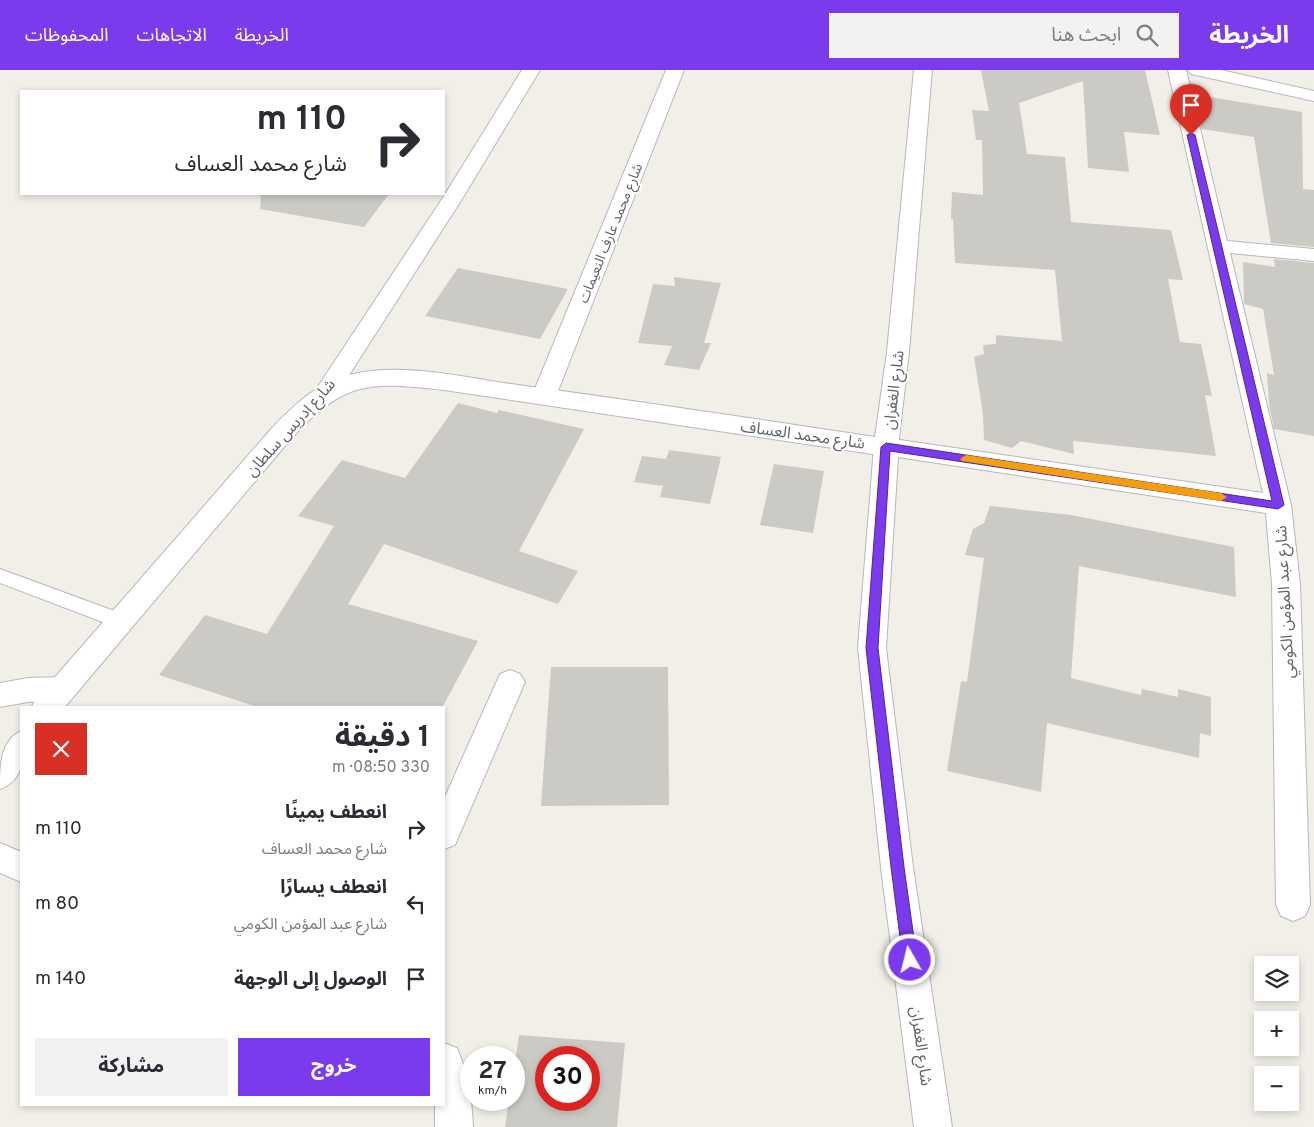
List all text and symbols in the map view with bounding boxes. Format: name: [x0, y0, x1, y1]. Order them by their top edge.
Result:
search box: [829, 13, 1179, 58]
icon: search: [1133, 21, 1161, 49]
text: الخريطة: [1209, 22, 1289, 52]
text: ابحث هنا: [1051, 24, 1121, 48]
text: المحفوظات: [25, 25, 109, 48]
text: الاتجاهات: [137, 25, 207, 48]
text: الخريطة: [235, 25, 289, 48]
pin: [1170, 84, 1212, 135]
icon: arrive: [1177, 91, 1205, 119]
text: 110 m: [257, 98, 347, 142]
icon: right: [365, 110, 430, 175]
text: شارع محمد العساف: [175, 152, 347, 179]
street label: شارع محمد عارف النعيمات: [576, 161, 648, 306]
street label: شارع الغفران: [880, 349, 911, 431]
street label: شارع إدريس سلطان: [242, 375, 341, 482]
street label: شارع محمد العساف: [739, 417, 866, 456]
street label: شارع عبد المؤمن الكومي: [1272, 525, 1301, 679]
text: 1 دقيقة: [335, 720, 430, 757]
button: close: [35, 723, 87, 775]
text: 330 m · 08:50: [332, 758, 430, 778]
text: انعطف يمينًا: [285, 801, 387, 825]
icon: right: [402, 815, 430, 843]
text: 110 m: [35, 817, 82, 841]
text: شارع محمد العساف: [262, 840, 387, 860]
text: انعطف يسارًا: [280, 876, 387, 900]
icon: left: [402, 890, 430, 918]
text: 80 m: [35, 892, 79, 916]
text: شارع عبد المؤمن الكومي: [234, 915, 387, 935]
position arrow: [883, 933, 935, 985]
map controls: [1254, 956, 1299, 1111]
button: layers: [1254, 956, 1299, 1001]
icon: arrive: [402, 965, 430, 993]
text: 140 m: [35, 967, 86, 991]
text: الوصول إلى الوجهة: [234, 968, 387, 992]
street label: شارع الغفران: [904, 1005, 935, 1087]
button: +: [1254, 1011, 1299, 1056]
button: مشاركة: [35, 1038, 228, 1096]
button: خروج: [238, 1038, 430, 1096]
speed limit sign: 30: [535, 1046, 600, 1111]
text: 27: [478, 1056, 507, 1088]
button: −: [1254, 1066, 1299, 1111]
text: km/h: [478, 1083, 507, 1099]

